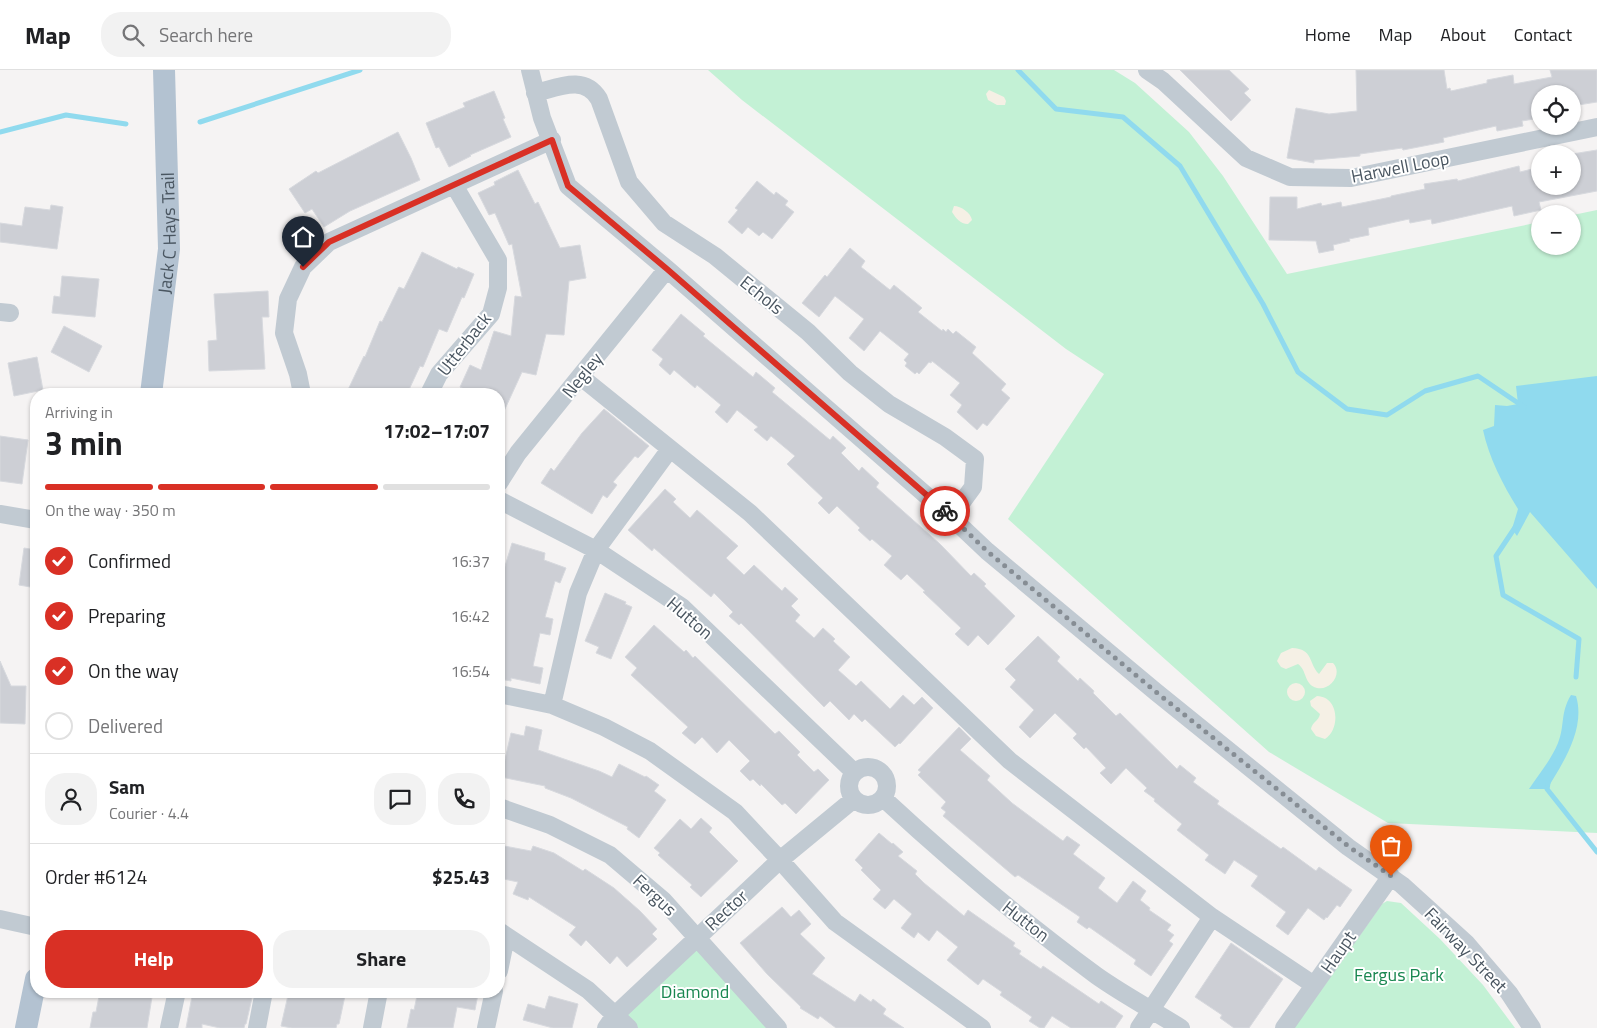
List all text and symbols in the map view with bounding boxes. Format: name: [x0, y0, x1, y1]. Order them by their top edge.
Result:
search box: [101, 12, 451, 57]
text: Map: [25, 17, 71, 53]
text: Search here: [159, 20, 253, 49]
icon: search: [119, 21, 147, 49]
text: Home: [1305, 21, 1351, 48]
text: Map: [1379, 21, 1412, 48]
text: About: [1440, 21, 1486, 48]
text: Contact: [1514, 21, 1572, 48]
map controls: [1531, 85, 1581, 255]
button: locate: [1531, 85, 1581, 135]
street label: Harwell Loop: [1349, 144, 1451, 190]
button: +: [1531, 145, 1581, 195]
street label: Jack C Hays Trail: [150, 172, 183, 295]
button: −: [1531, 205, 1581, 255]
pin: [282, 216, 324, 267]
icon: home: [289, 223, 317, 251]
street label: Echols: [734, 269, 790, 321]
street label: Utterback: [430, 306, 498, 382]
street label: Negley: [555, 346, 609, 404]
text: Arriving in: [45, 400, 113, 424]
text: 17:02–17:07: [383, 416, 490, 445]
text: 3 min: [45, 419, 123, 467]
courier: [920, 486, 970, 536]
icon: bike: [931, 497, 959, 525]
text: On the way · 350 m: [45, 498, 176, 522]
text: Confirmed: [88, 546, 171, 575]
icon: check: [45, 547, 73, 575]
text: 16:37: [451, 549, 490, 573]
street label: Hutton: [661, 590, 719, 646]
text: Preparing: [88, 601, 165, 630]
icon: check: [45, 602, 73, 630]
text: 16:42: [451, 604, 490, 628]
text: On the way: [88, 656, 179, 685]
icon: check: [45, 657, 73, 685]
text: 16:54: [451, 659, 490, 683]
text: Delivered: [88, 711, 163, 740]
text: Sam: [109, 772, 145, 801]
button: person: [45, 773, 97, 825]
button: chat: [374, 773, 426, 825]
button: phone: [438, 773, 490, 825]
text: Courier · 4.4: [109, 801, 189, 825]
pin: [1370, 825, 1412, 876]
icon: bag: [1377, 832, 1405, 860]
text: Order #6124: [45, 862, 147, 891]
text: $25.43: [432, 862, 490, 891]
street label: Fergus: [627, 868, 683, 922]
street label: Rector: [699, 883, 753, 937]
street label: Hutton: [997, 894, 1055, 948]
street label: Fairway Street: [1418, 901, 1514, 999]
street label: Haupt: [1314, 925, 1363, 979]
button: Help: [45, 930, 263, 988]
button: Share: [273, 930, 490, 988]
park label: Fergus Park: [1354, 961, 1444, 988]
park label: Diamond: [661, 978, 729, 1005]

